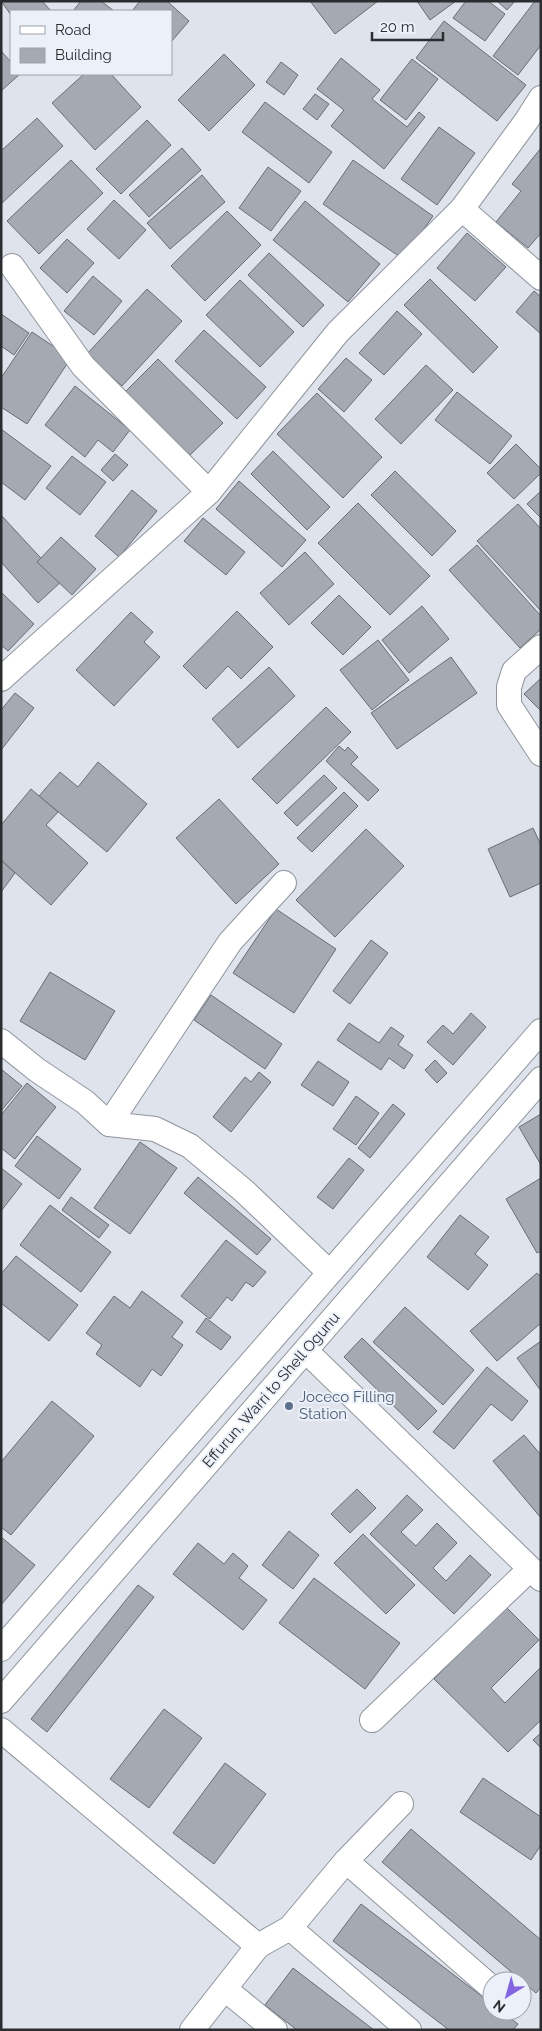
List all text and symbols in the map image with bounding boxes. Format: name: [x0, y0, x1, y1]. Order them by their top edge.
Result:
legend: [10, 10, 172, 75]
scale bar: [372, 10, 443, 42]
text: 20 m: [380, 18, 415, 36]
text: Road: [55, 21, 91, 39]
text: Building: [55, 46, 112, 64]
street label: Effurun, Warri to Shell Ogunu: [199, 1309, 343, 1471]
place label: Joceco Filling Station: [299, 1388, 394, 1423]
marker: Joceco Filling Station: [283, 1400, 295, 1412]
north arrow: [482, 1971, 532, 2021]
text: N: [490, 1997, 508, 2016]

